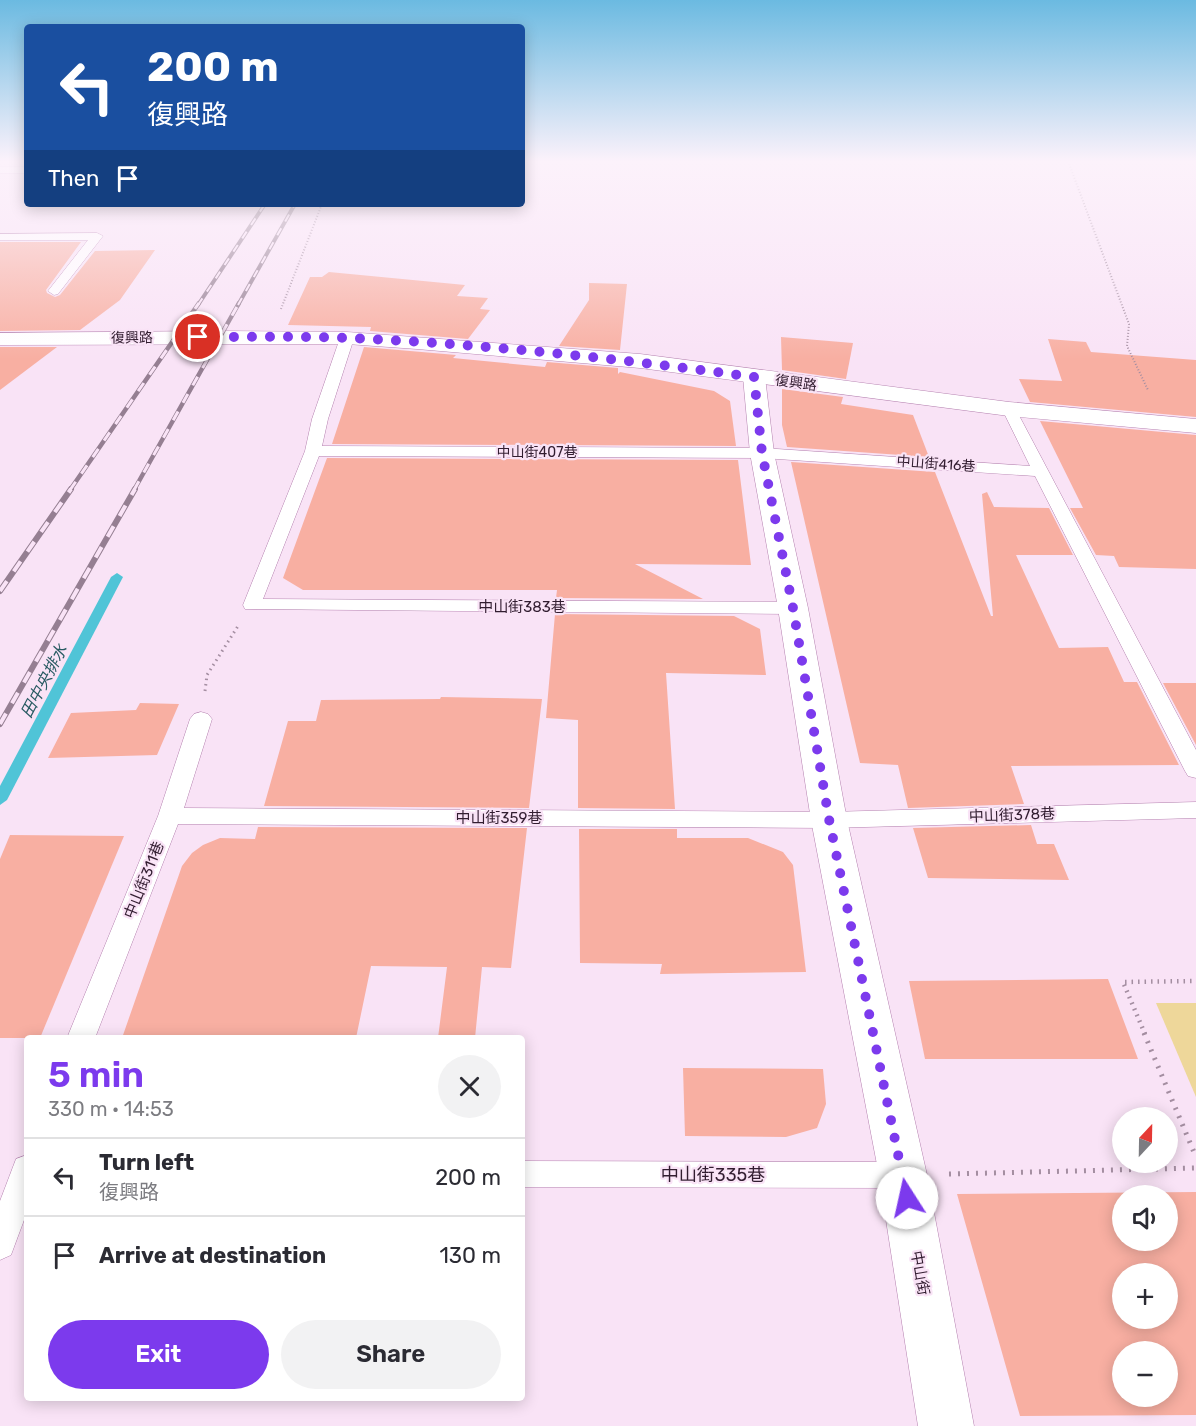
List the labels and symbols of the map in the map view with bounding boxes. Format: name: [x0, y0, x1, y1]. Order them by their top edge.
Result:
pin: [172, 311, 223, 362]
street label: 復興路: [111, 329, 153, 347]
street label: 復興路: [774, 372, 818, 394]
street label: 中山街407巷: [497, 444, 577, 461]
street label: 中山街416巷: [896, 453, 976, 475]
street label: 中山街383巷: [478, 598, 566, 616]
water label: 田中央排水: [17, 640, 72, 721]
street label: 中山街378巷: [969, 805, 1055, 825]
street label: 中山街359巷: [456, 809, 542, 827]
street label: 中山街311巷: [120, 839, 168, 921]
north arrow: [1112, 1107, 1178, 1173]
street label: 中山街335巷: [661, 1164, 765, 1186]
position arrow: [875, 1166, 939, 1230]
street label: 中山街: [907, 1249, 933, 1297]

